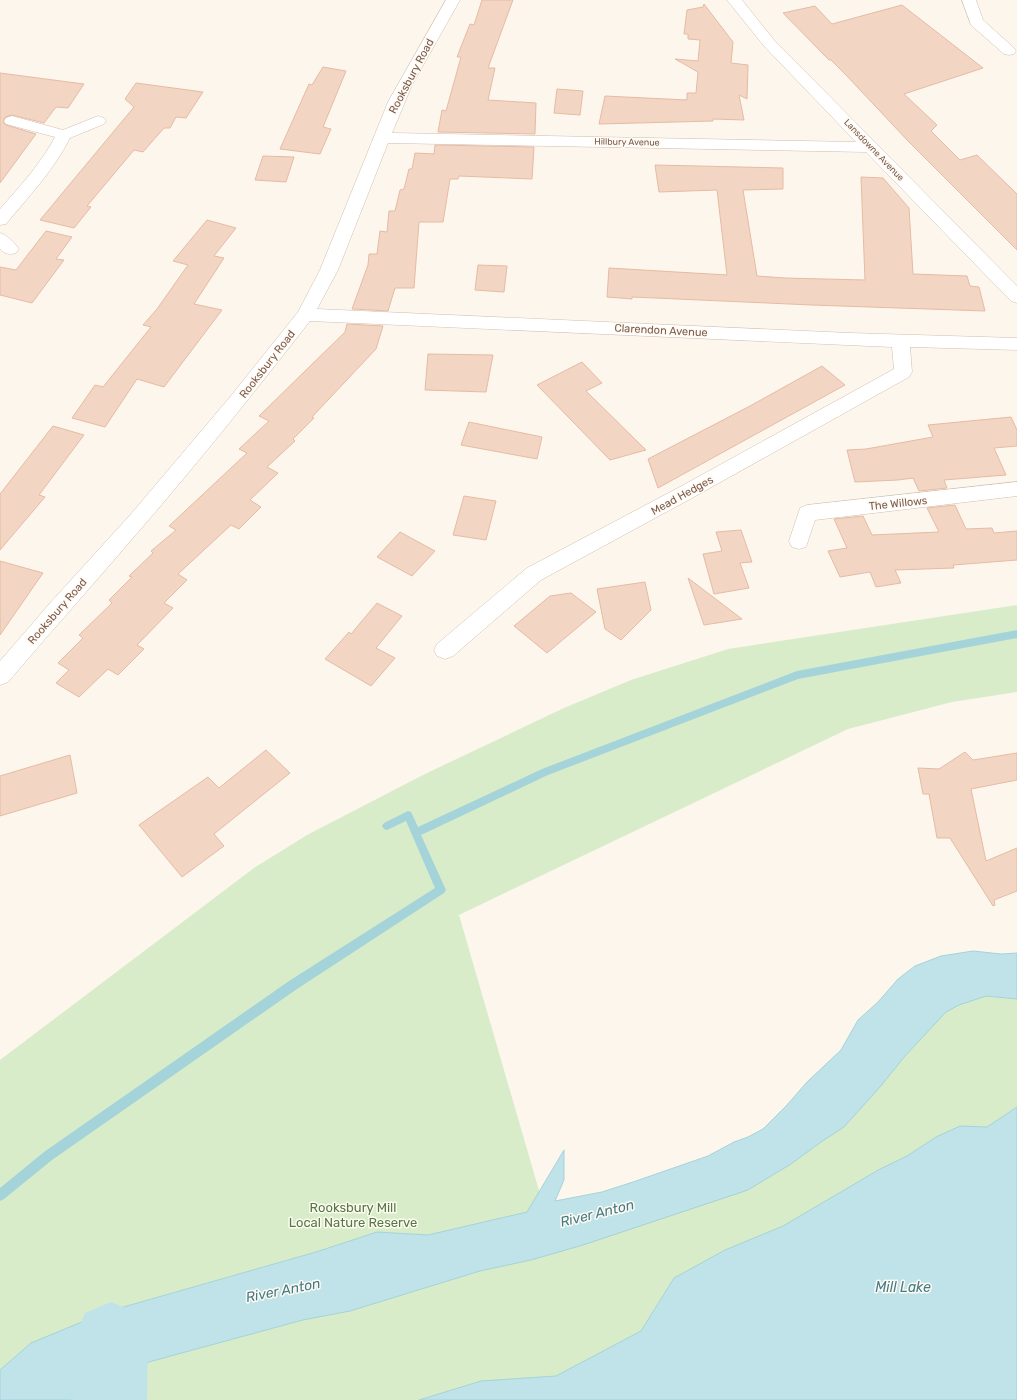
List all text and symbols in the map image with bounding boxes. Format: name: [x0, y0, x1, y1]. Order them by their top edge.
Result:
street label: Rooksbury Road: [386, 37, 437, 116]
street label: Lansdowne Avenue: [842, 117, 906, 183]
street label: Hillbury Avenue: [594, 136, 660, 148]
street label: Clarendon Avenue: [614, 322, 708, 339]
street label: Rooksbury Road: [237, 328, 298, 401]
street label: Mead Hedges: [649, 473, 716, 518]
street label: The Willows: [868, 494, 928, 513]
street label: Rooksbury Road: [25, 576, 89, 647]
water label: River Anton: [558, 1196, 636, 1231]
park label: Rooksbury Mill Local Nature Reserve: [289, 1200, 417, 1230]
water label: River Anton: [244, 1275, 322, 1306]
water label: Mill Lake: [875, 1279, 931, 1296]

